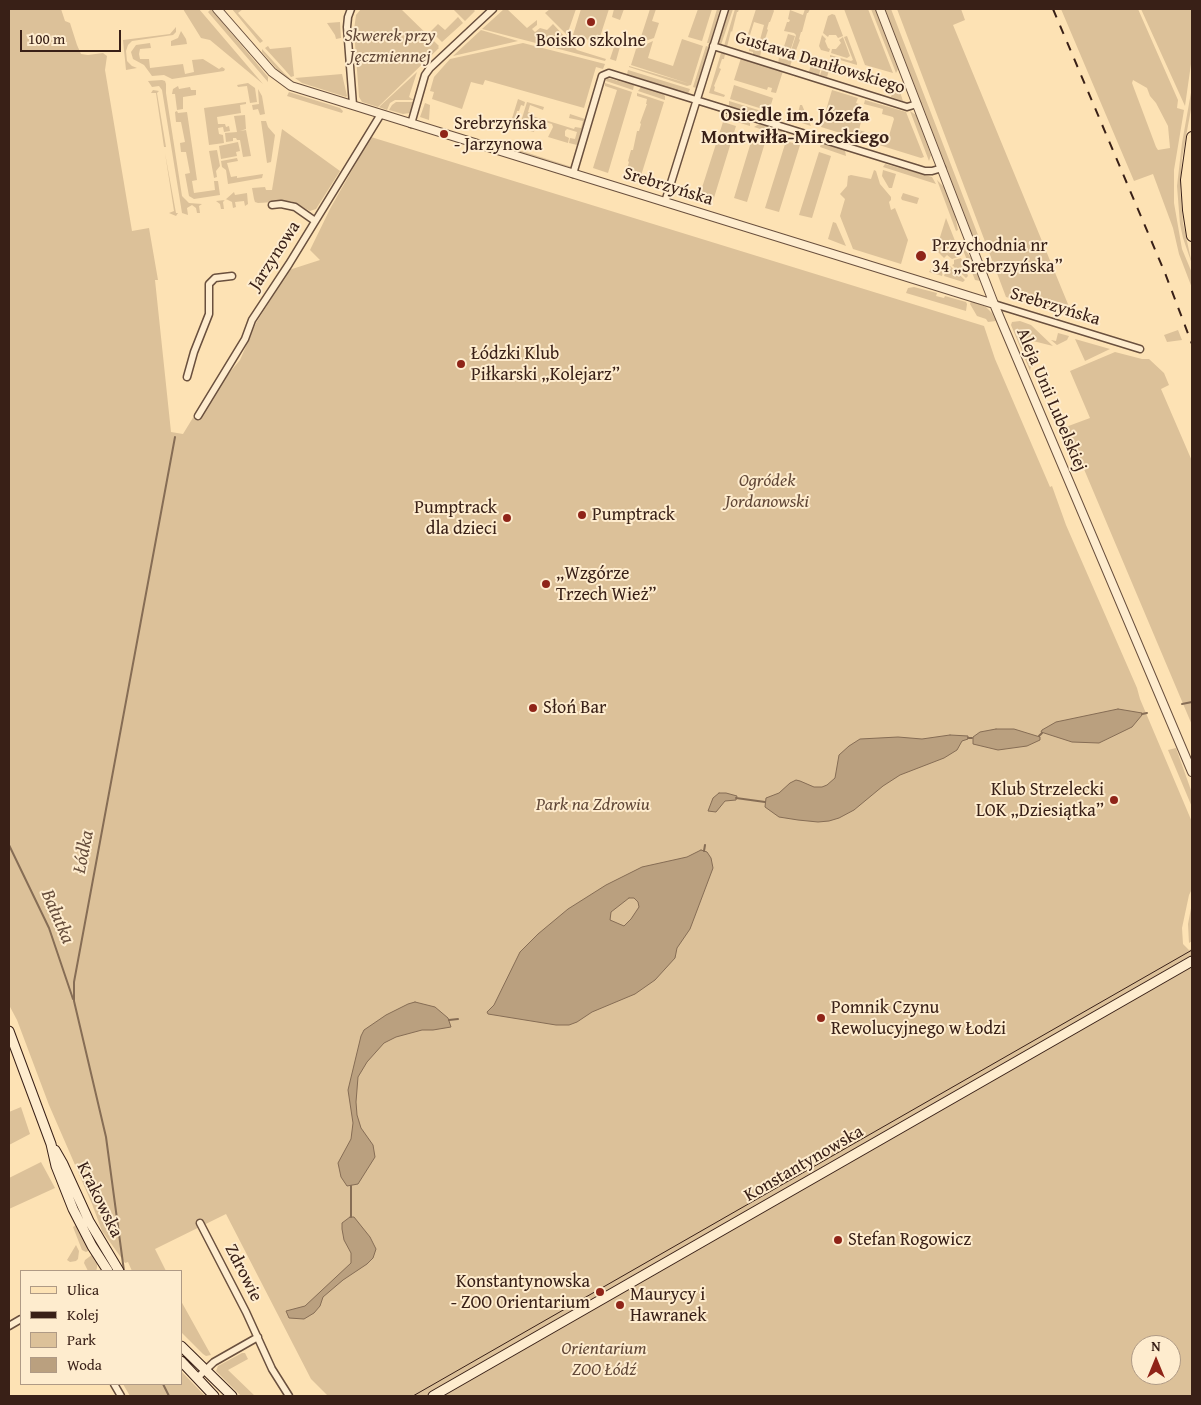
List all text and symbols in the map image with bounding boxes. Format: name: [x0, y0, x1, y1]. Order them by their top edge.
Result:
marker: Boisko szkolne: [585, 16, 597, 28]
scale bar: [22, 20, 124, 52]
park label: Skwerek przy Jęczmiennej: [344, 25, 436, 68]
street label: Gustawa Daniłowskiego: [732, 27, 908, 99]
text: 100 m: [28, 28, 65, 49]
place label: Boisko szkolne: [536, 30, 646, 52]
district label: Osiedle im. Józefa Montwiłła-Mireckiego: [701, 105, 889, 149]
place label: Srebrzyńska - Jarzynowa: [454, 113, 547, 156]
marker: Srebrzyńska - Jarzynowa: [438, 128, 450, 140]
street label: Srebrzyńska: [620, 163, 716, 211]
street label: Jarzynowa: [245, 217, 305, 295]
place label: Przychodnia nr 34 „Srebrzyńska”: [932, 235, 1063, 278]
marker: Przychodnia nr 34 „Srebrzyńska”: [914, 249, 928, 263]
street label: Srebrzyńska: [1007, 283, 1103, 331]
street label: Aleja Unii Lubelskiej: [1011, 325, 1091, 475]
place label: Łódzki Klub Piłkarski „Kolejarz”: [471, 343, 620, 386]
marker: Łódzki Klub Piłkarski „Kolejarz”: [455, 358, 467, 370]
park label: Ogródek Jordanowski: [725, 470, 809, 512]
place label: Pumptrack dla dzieci: [414, 497, 497, 540]
place label: Pumptrack: [592, 504, 675, 526]
marker: Pumptrack: [576, 509, 588, 521]
marker: Pumptrack dla dzieci: [501, 512, 513, 524]
place label: „Wzgórze Trzech Wież”: [556, 563, 656, 606]
marker: „Wzgórze Trzech Wież”: [540, 578, 552, 590]
place label: Słoń Bar: [543, 697, 606, 719]
marker: Słoń Bar: [527, 702, 539, 714]
place label: Klub Strzelecki LOK „Dziesiątka”: [976, 779, 1104, 822]
park label: Park na Zdrowiu: [536, 794, 650, 816]
marker: Klub Strzelecki LOK „Dziesiątka”: [1108, 794, 1120, 806]
water label: Łódka: [69, 828, 99, 876]
water label: Bałutka: [35, 886, 79, 948]
place label: Pomnik Czynu Rewolucyjnego w Łodzi: [831, 997, 1006, 1040]
marker: Pomnik Czynu Rewolucyjnego w Łodzi: [815, 1012, 827, 1024]
street label: Konstantynowska: [741, 1121, 867, 1207]
street label: Krakowska: [71, 1159, 127, 1241]
place label: Stefan Rogowicz: [848, 1229, 971, 1251]
marker: Stefan Rogowicz: [832, 1234, 844, 1246]
street label: Zdrowie: [219, 1241, 267, 1305]
legend: [20, 1270, 182, 1385]
place label: Konstantynowska - ZOO Orientarium: [451, 1271, 590, 1314]
text: Ulica: [67, 1279, 99, 1300]
place label: Maurycy i Hawranek: [630, 1284, 706, 1326]
marker: Konstantynowska - ZOO Orientarium: [594, 1286, 606, 1298]
marker: Maurycy i Hawranek: [614, 1299, 626, 1311]
text: Kolej: [67, 1304, 99, 1325]
text: Park: [67, 1329, 96, 1350]
north arrow: [1131, 1335, 1181, 1385]
text: N: [1151, 1336, 1161, 1356]
park label: Orientarium ZOO Łódź: [561, 1338, 647, 1380]
text: Woda: [67, 1354, 102, 1375]

